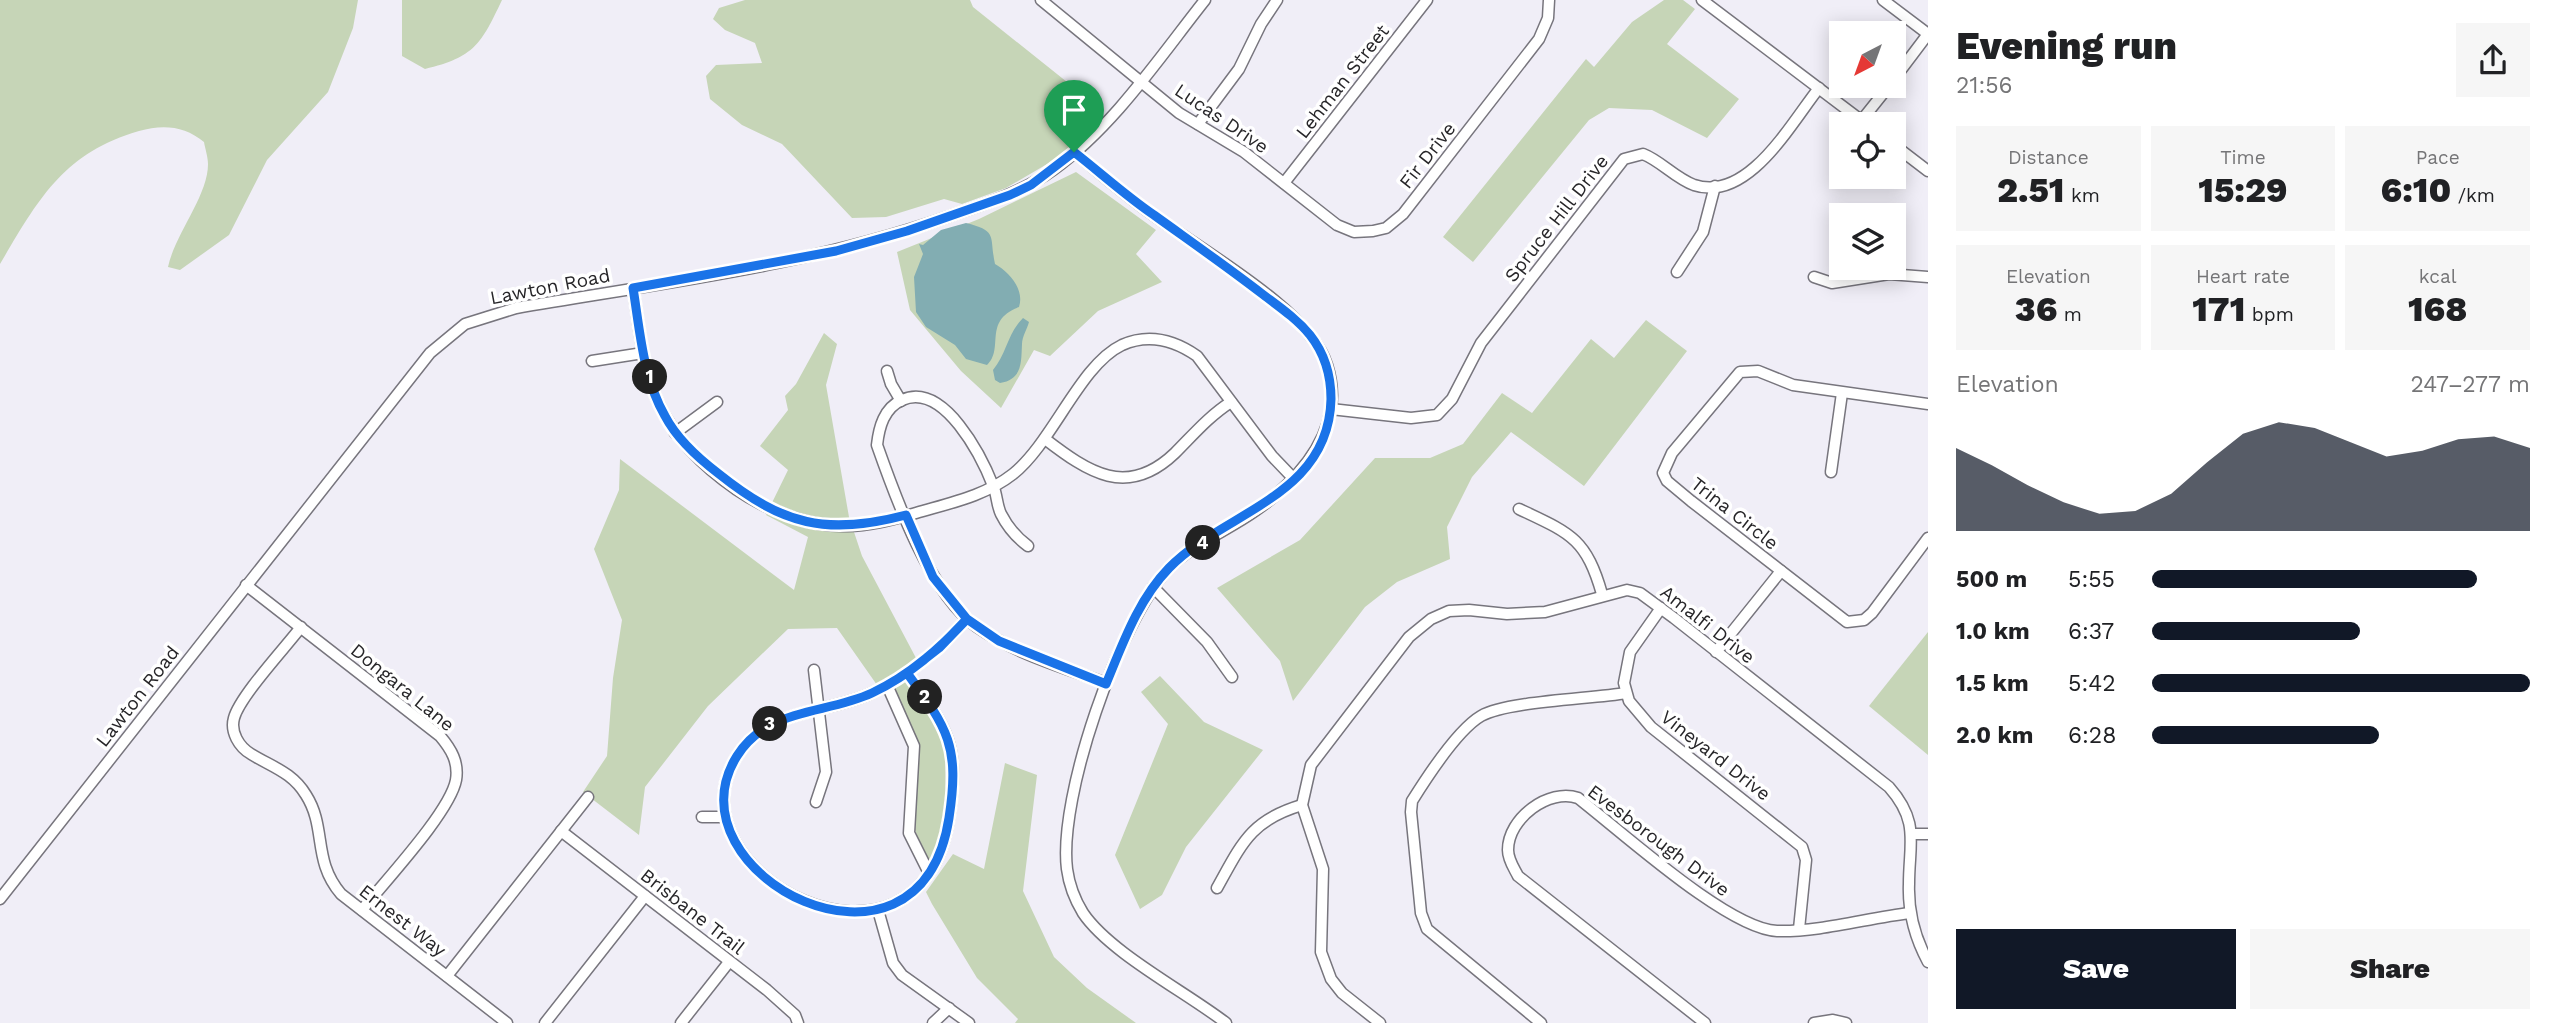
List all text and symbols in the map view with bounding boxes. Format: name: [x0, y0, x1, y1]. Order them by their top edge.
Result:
street label: Lehman Street: [1291, 20, 1394, 143]
north arrow: [1829, 21, 1906, 98]
map controls: [1829, 21, 1906, 280]
button: share: [2456, 23, 2530, 97]
text: Evening run: [1956, 24, 2177, 68]
text: 21:56: [1956, 72, 2013, 99]
street label: Lucas Drive: [1171, 79, 1273, 158]
pin: [1044, 80, 1104, 152]
icon: arrive: [1055, 91, 1093, 129]
button: locate: [1829, 112, 1906, 189]
street label: Fir Drive: [1394, 118, 1460, 193]
text: Distance: [2008, 146, 2089, 169]
text: Time: [2220, 146, 2266, 169]
text: Pace: [2416, 146, 2460, 169]
street label: Spruce Hill Drive: [1500, 150, 1613, 287]
text: 2.51: [1997, 169, 2064, 211]
text: 15:29: [2198, 169, 2288, 211]
text: 6:10: [2380, 169, 2451, 211]
text: km: [2064, 184, 2100, 207]
text: /km: [2451, 184, 2495, 207]
button: layers: [1829, 203, 1906, 280]
street label: Lawton Road: [488, 264, 612, 309]
text: Elevation: [2006, 265, 2091, 288]
text: Heart rate: [2196, 265, 2290, 288]
text: kcal: [2419, 265, 2456, 288]
text: 36: [2015, 288, 2057, 330]
text: 171: [2192, 288, 2245, 330]
text: 168: [2408, 288, 2467, 330]
text: m: [2057, 303, 2082, 326]
text: bpm: [2245, 303, 2294, 326]
pin: 1: [632, 360, 668, 394]
text: 1: [645, 365, 654, 388]
text: Elevation: [1956, 371, 2059, 398]
text: 247–277 m: [2410, 371, 2530, 398]
street label: Trina Circle: [1686, 472, 1783, 555]
pin: 4: [1186, 526, 1220, 560]
text: 4: [1196, 531, 1209, 554]
text: 500 m: [1956, 566, 2027, 593]
text: 5:55: [2068, 566, 2115, 593]
street label: Amalfi Drive: [1656, 580, 1759, 668]
text: 1.0 km: [1956, 618, 2030, 645]
text: 6:37: [2068, 618, 2114, 645]
street label: Dongara Lane: [346, 639, 459, 736]
street label: Lawton Road: [91, 641, 184, 751]
text: 1.5 km: [1956, 670, 2029, 697]
text: 5:42: [2068, 670, 2116, 697]
pin: 2: [908, 680, 942, 714]
text: 2: [919, 685, 930, 708]
street label: Vineyard Drive: [1656, 705, 1775, 805]
pin: 3: [752, 706, 788, 742]
text: 3: [764, 712, 775, 735]
text: 2.0 km: [1956, 722, 2034, 749]
text: 6:28: [2068, 722, 2116, 749]
street label: Evesborough Drive: [1583, 780, 1734, 901]
street label: Brisbane Trail: [636, 864, 750, 959]
street label: Ernest Way: [355, 879, 451, 962]
button: Save: [1956, 929, 2236, 1009]
button: Share: [2250, 929, 2530, 1009]

